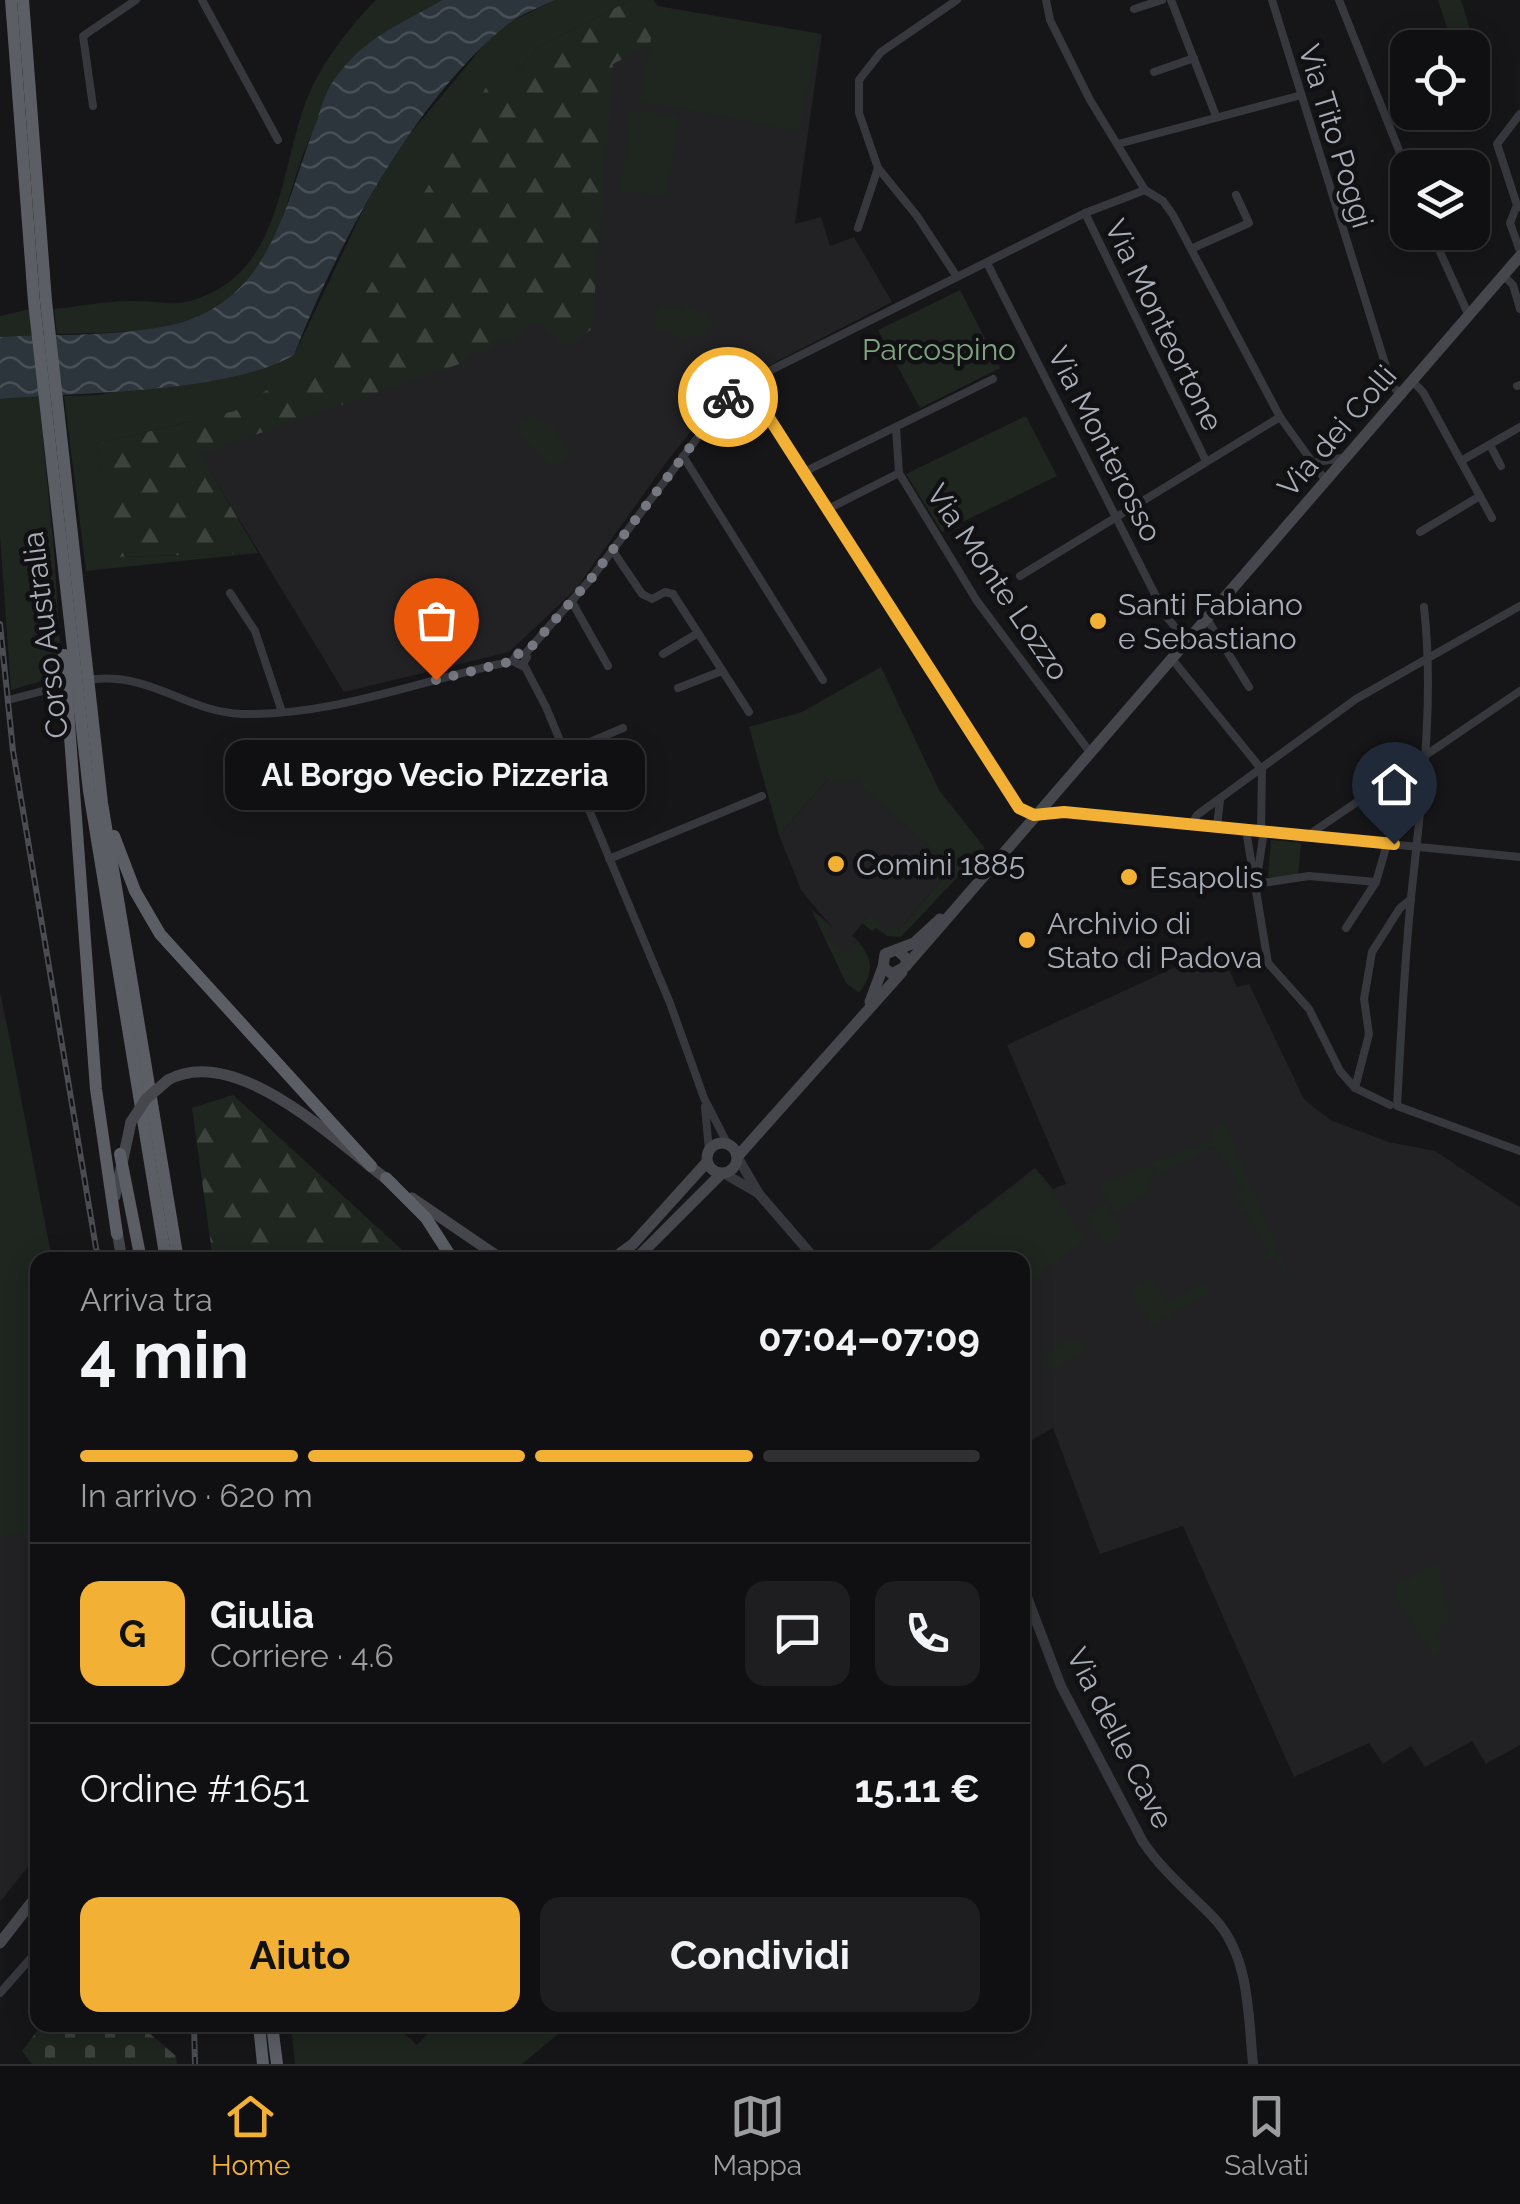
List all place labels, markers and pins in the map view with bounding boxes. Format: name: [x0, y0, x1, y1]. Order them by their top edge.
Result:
pin: [394, 578, 479, 681]
place label: Santi Fabiano e Sebastiano: [1118, 587, 1303, 656]
marker: Santi Fabiano e Sebastiano: [1087, 610, 1109, 632]
callout: Al Borgo Vecio Pizzeria: [226, 740, 646, 810]
pin: [1352, 742, 1437, 845]
place label: Comini 1885: [856, 847, 1025, 882]
marker: Comini 1885: [825, 853, 847, 875]
place label: Esapolis: [1149, 860, 1264, 895]
marker: Esapolis: [1118, 866, 1140, 888]
place label: Archivio di Stato di Padova: [1047, 906, 1262, 975]
marker: Archivio di Stato di Padova: [1016, 929, 1038, 951]

